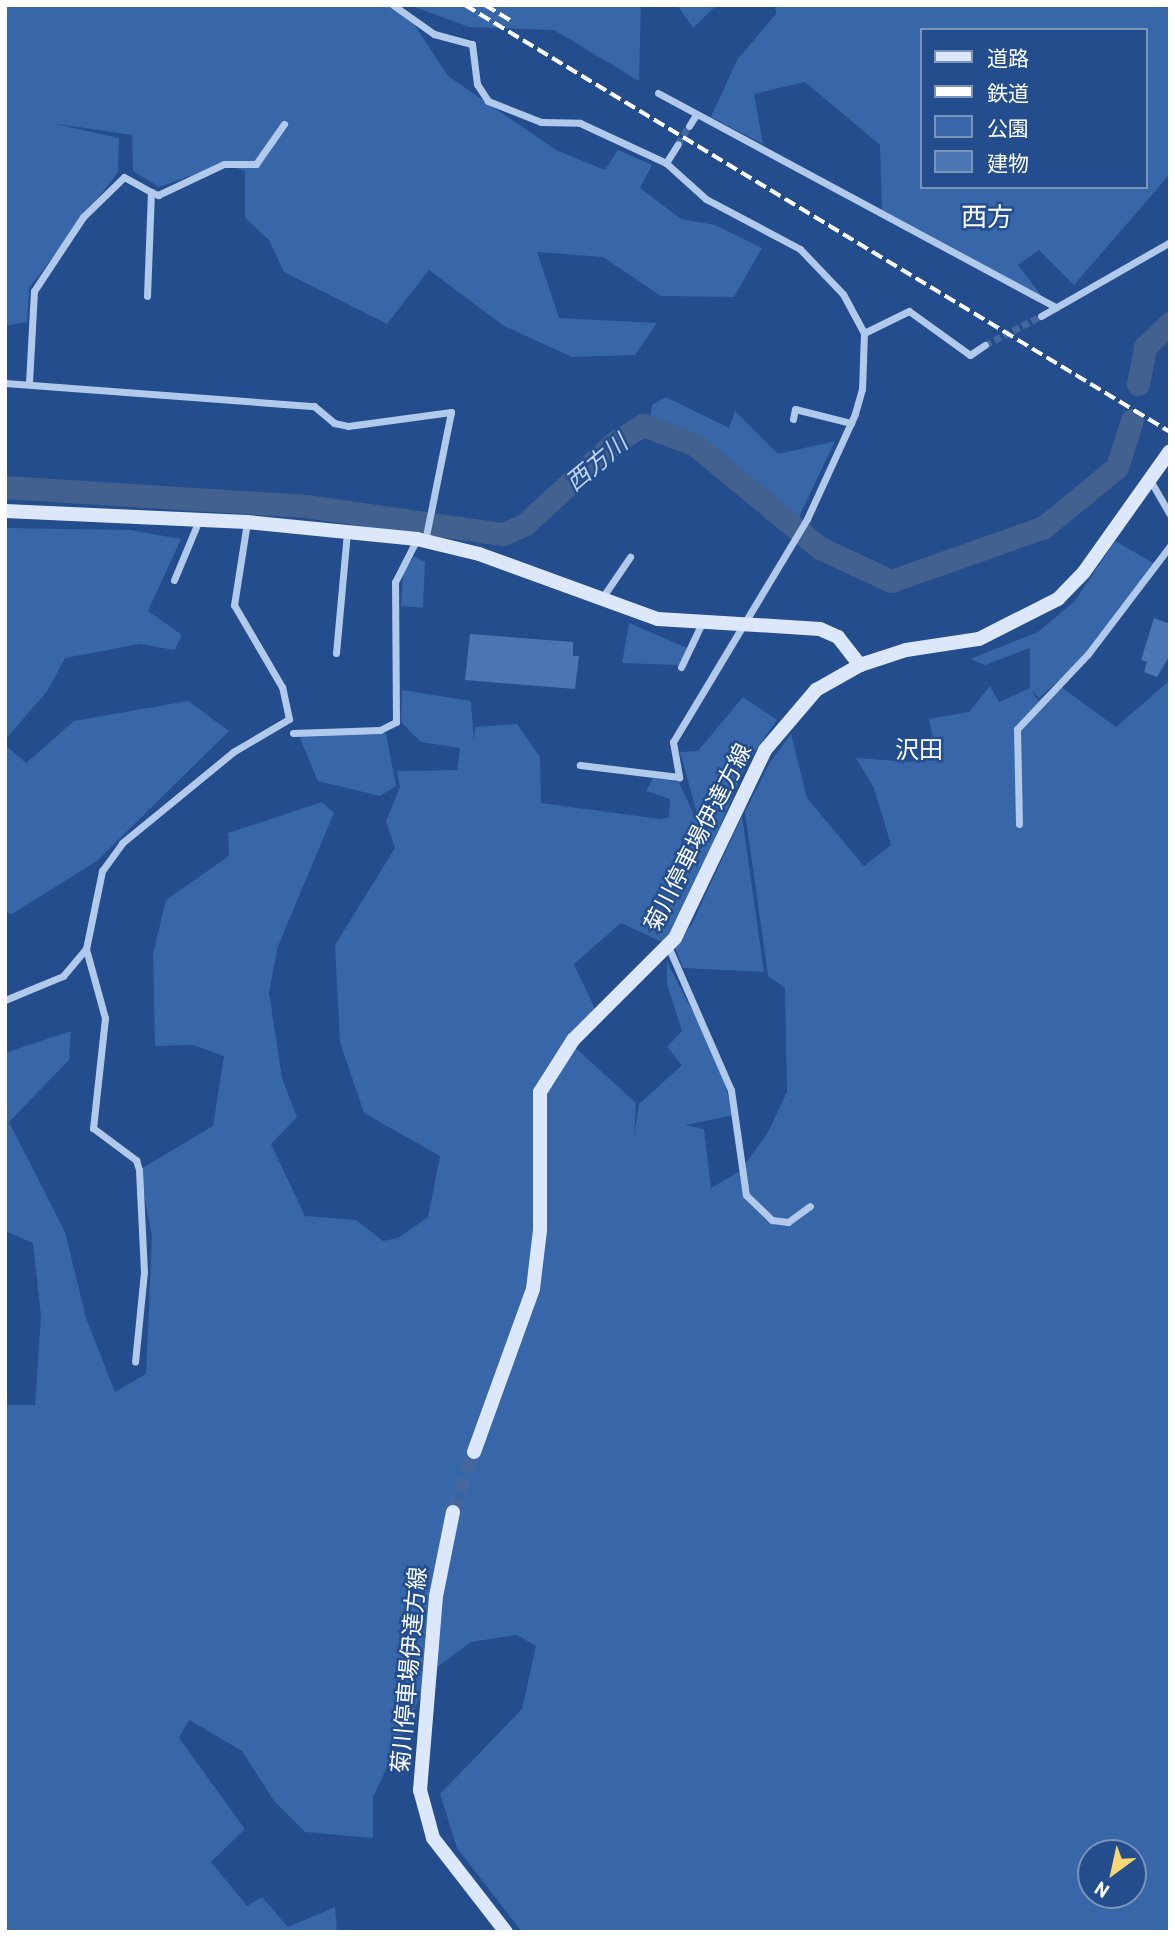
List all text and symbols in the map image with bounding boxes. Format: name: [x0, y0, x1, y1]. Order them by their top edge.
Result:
legend: [920, 28, 1147, 189]
text: 道路: [987, 45, 1029, 70]
text: 鉄道: [987, 80, 1029, 105]
text: 公園: [987, 115, 1029, 140]
text: 建物: [987, 150, 1029, 175]
district label: 西方: [961, 200, 1013, 232]
water label: 西方川: [559, 428, 633, 496]
district label: 沢田: [895, 735, 943, 763]
street label: 菊川停車場伊達方線: [638, 739, 756, 935]
street label: 菊川停車場伊達方線: [385, 1566, 431, 1774]
north arrow: [1077, 1839, 1147, 1909]
text: N: [1090, 1877, 1113, 1903]

